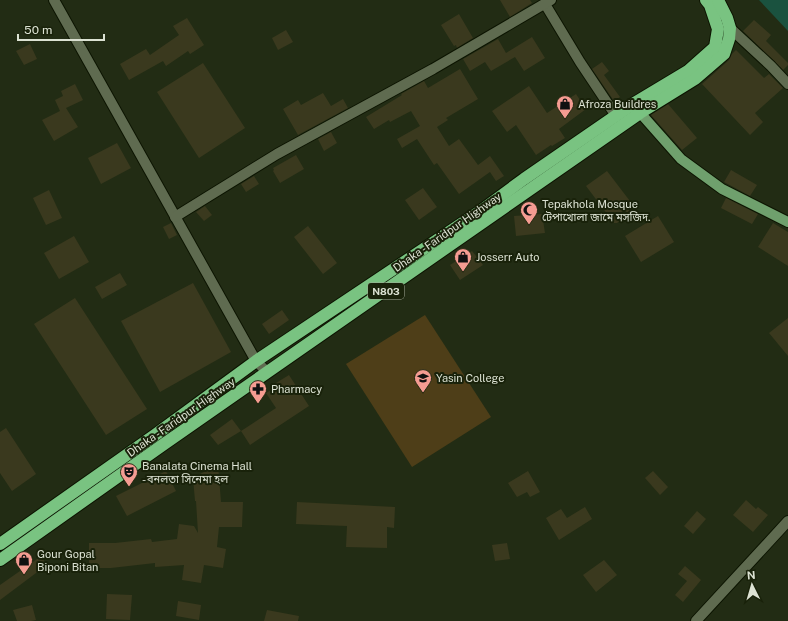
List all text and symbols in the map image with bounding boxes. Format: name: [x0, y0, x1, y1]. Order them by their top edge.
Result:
scale bar: [18, 16, 104, 42]
text: 50 m: [24, 23, 52, 37]
shop icon: Afroza Buildres: [555, 94, 575, 119]
place label: Afroza Buildres: [578, 98, 657, 110]
street label: Dhaka - Faridpur Highway: [391, 190, 503, 274]
place label: Tepakhola Mosque টেপাখোলা জামে মসজিদ.: [542, 198, 651, 223]
mosque icon: Tepakhola Mosque টেপাখোলা জামে মসজিদ.: [519, 200, 539, 225]
shop icon: Josserr Auto: [453, 247, 473, 272]
place label: Josserr Auto: [476, 251, 540, 263]
road number: N803: [368, 283, 404, 299]
school or university icon: Yasin College: [413, 368, 433, 393]
place label: Yasin College: [436, 372, 504, 384]
street label: Dhaka - Faridpur Highway: [125, 375, 237, 459]
pharmacy icon: Pharmacy: [248, 379, 268, 404]
place label: Pharmacy: [271, 383, 322, 395]
place label: Banalata Cinema Hall - বনলতা সিনেমা হল: [142, 460, 252, 485]
theatre icon: Banalata Cinema Hall - বনলতা সিনেমা হল: [119, 462, 139, 487]
place label: Gour Gopal Biponi Bitan: [37, 548, 98, 573]
shop icon: Gour Gopal Biponi Bitan: [14, 550, 34, 575]
north arrow: [732, 565, 772, 605]
text: N: [746, 569, 756, 581]

